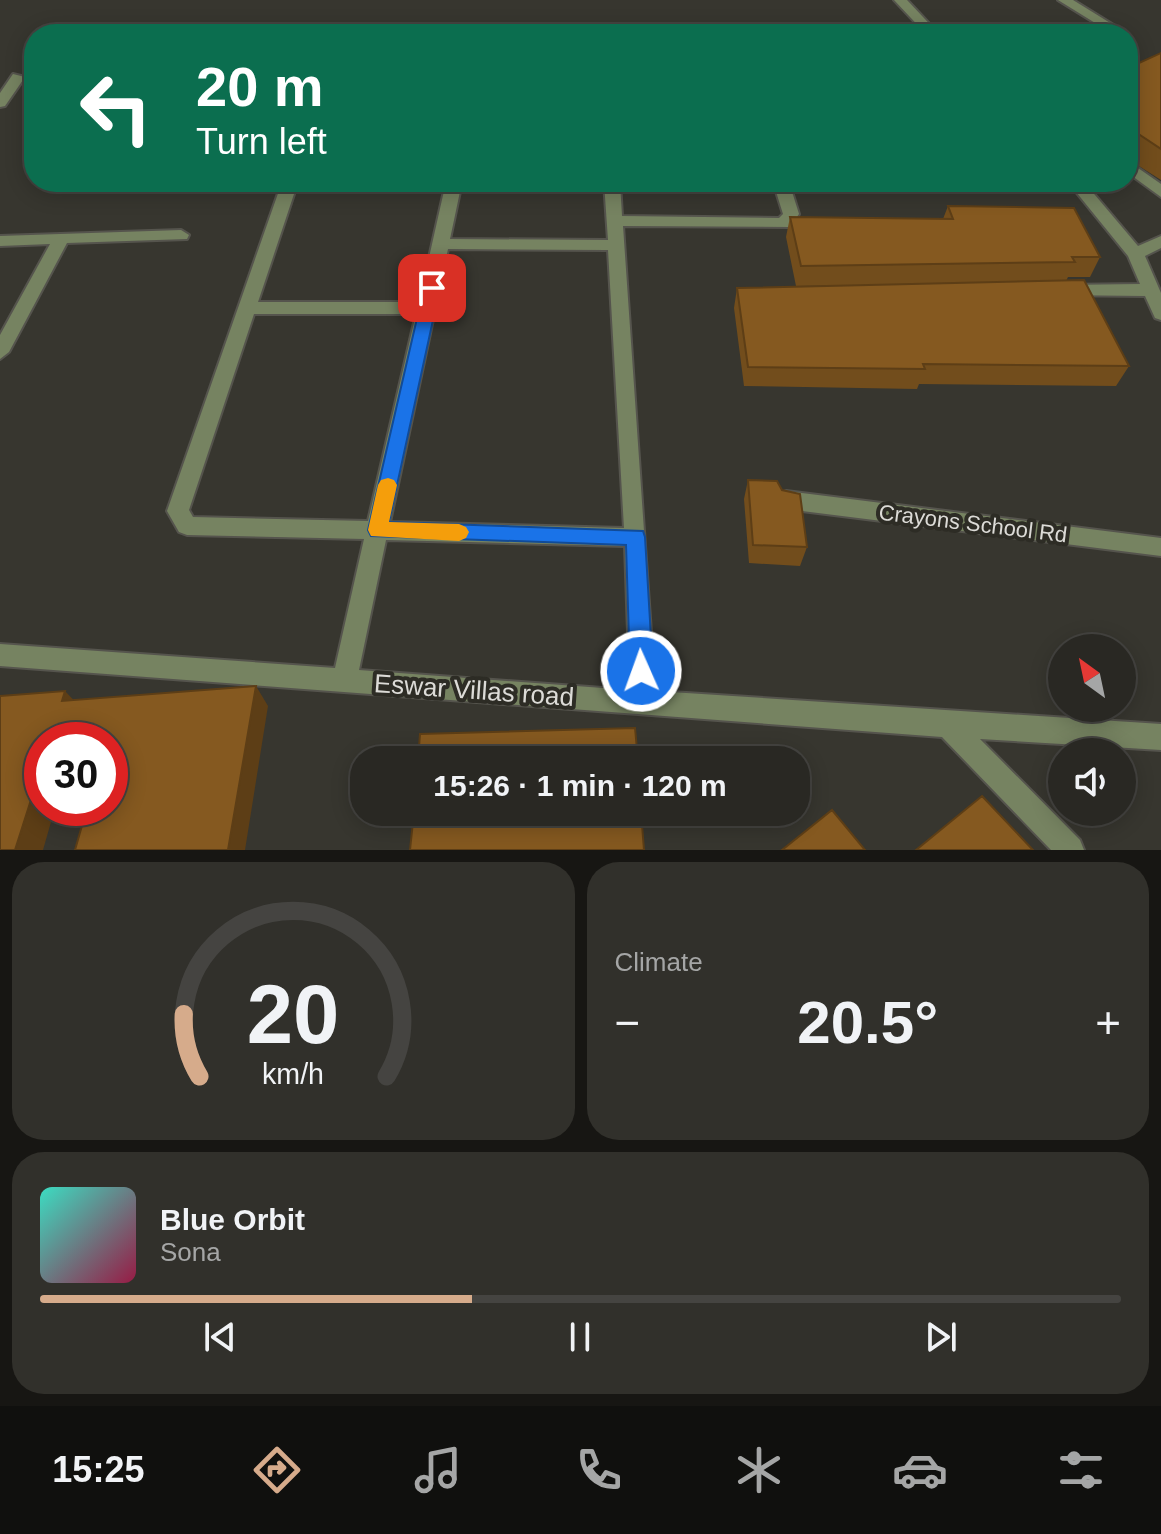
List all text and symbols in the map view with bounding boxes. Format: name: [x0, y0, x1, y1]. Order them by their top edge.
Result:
text: 20 m: [196, 55, 324, 118]
icon: left: [64, 56, 168, 160]
text: Turn left: [196, 121, 327, 162]
pin: [398, 254, 466, 322]
icon: arrive: [410, 266, 454, 310]
street label: Crayons School Rd: [877, 500, 1069, 547]
position arrow: [599, 629, 683, 713]
north arrow: [1048, 634, 1136, 722]
map controls: [1048, 634, 1136, 826]
street label: Eswar Villas road: [373, 668, 575, 712]
speed limit sign: 30: [24, 722, 128, 826]
button: sound: [1048, 738, 1136, 826]
text: 15:26 · 1 min · 120 m: [433, 769, 727, 802]
text: Climate: [615, 947, 703, 977]
text: 20: [247, 968, 340, 1061]
text: 20.5°: [797, 989, 938, 1056]
text: −: [615, 998, 640, 1047]
text: +: [1095, 998, 1121, 1047]
text: km/h: [262, 1058, 324, 1090]
text: Blue Orbit: [160, 1203, 305, 1236]
text: Sona: [160, 1237, 221, 1267]
icon: previous: [198, 1315, 242, 1359]
icon: pause: [558, 1315, 602, 1359]
icon: next: [919, 1315, 963, 1359]
icon: directions: [249, 1442, 305, 1498]
icon: music: [410, 1442, 466, 1498]
icon: phone: [571, 1442, 627, 1498]
icon: climate: [731, 1442, 787, 1498]
icon: car: [892, 1442, 948, 1498]
icon: filters: [1053, 1442, 1109, 1498]
text: 15:25: [52, 1449, 144, 1490]

